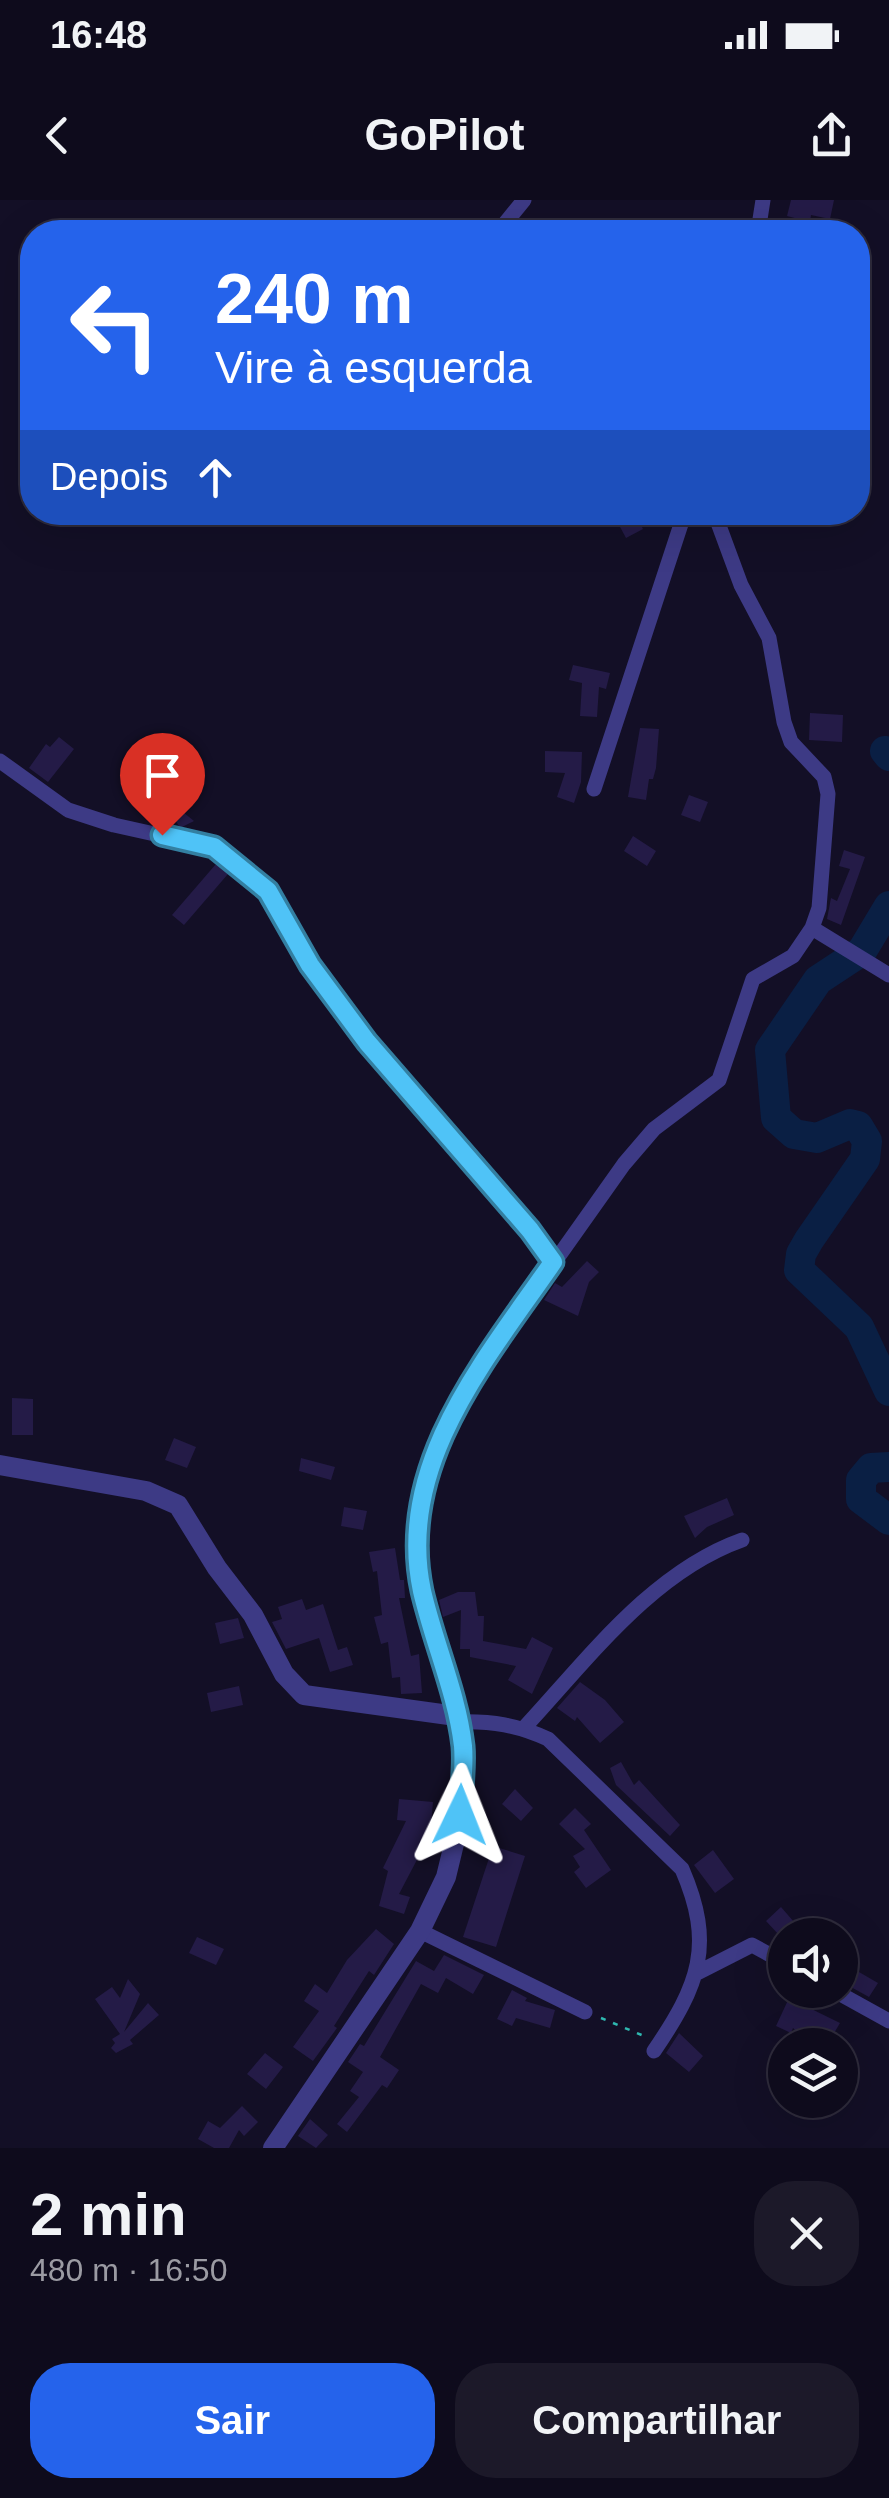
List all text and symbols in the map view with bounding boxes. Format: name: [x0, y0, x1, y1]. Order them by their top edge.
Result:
text: 16:48: [50, 14, 147, 56]
icon: back: [30, 108, 85, 163]
icon: share: [804, 108, 859, 163]
text: GoPilot: [365, 109, 524, 160]
icon: left: [50, 260, 180, 390]
text: 240 m: [215, 260, 413, 338]
text: Vire à esquerda: [215, 342, 532, 393]
icon: ahead: [188, 450, 243, 505]
text: Depois: [50, 456, 168, 498]
pin: [120, 733, 205, 836]
icon: arrive: [135, 748, 190, 803]
position arrow: [408, 1763, 512, 1867]
map controls: [768, 1918, 858, 2118]
button: sound: [768, 1918, 858, 2008]
button: layers: [768, 2028, 858, 2118]
text: 2 min: [30, 2181, 187, 2248]
button: close: [754, 2181, 859, 2286]
text: 480 m · 16:50: [30, 2252, 227, 2288]
button: Sair: [30, 2363, 435, 2478]
button: Compartilhar: [455, 2363, 859, 2478]

